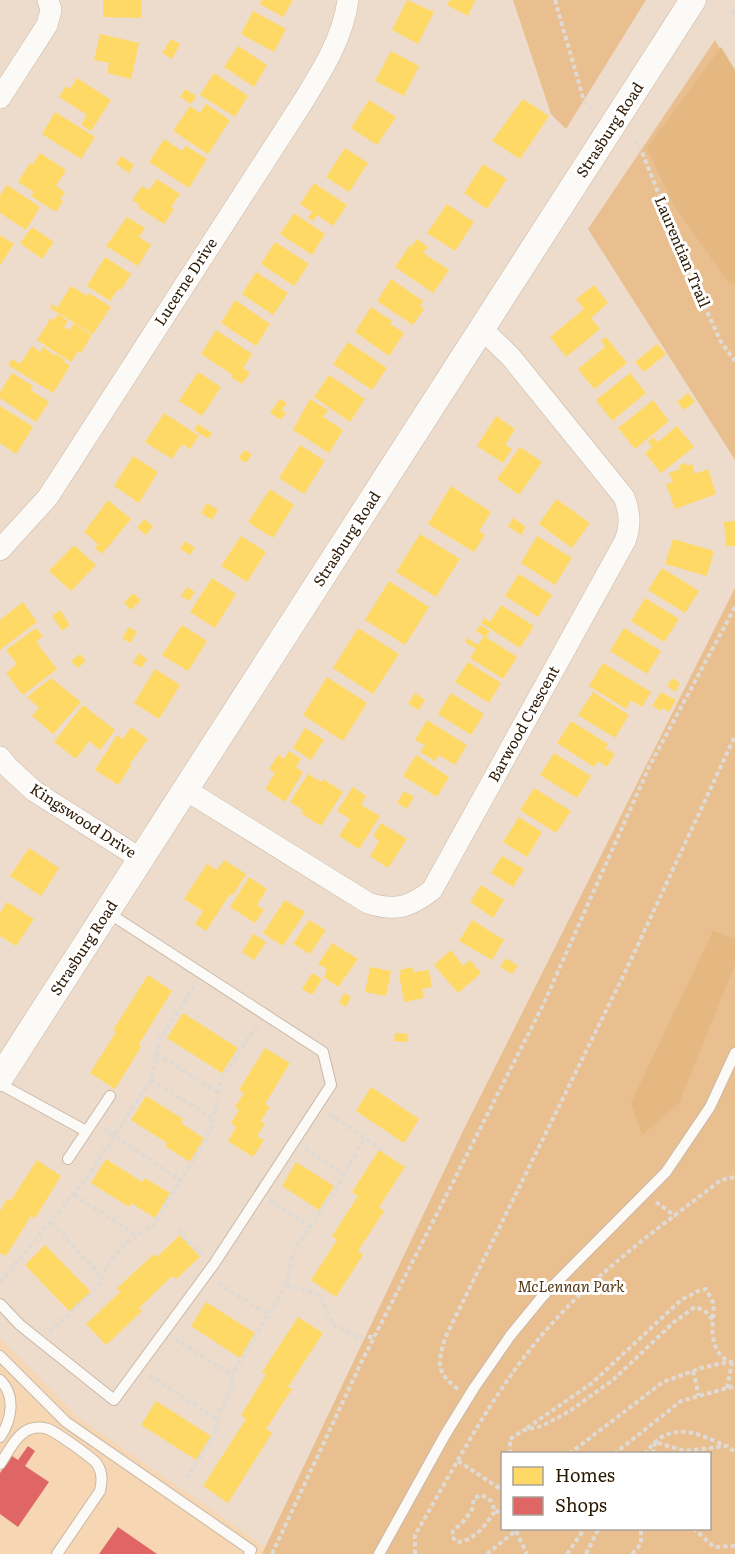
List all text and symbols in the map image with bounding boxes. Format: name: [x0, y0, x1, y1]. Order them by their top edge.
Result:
street label: Strasburg Road: [569, 77, 648, 181]
street label: Laurentian Trail: [650, 192, 717, 311]
street label: Lucerne Drive: [148, 232, 222, 330]
street label: Strasburg Road: [306, 486, 385, 590]
street label: Barwood Crescent: [481, 661, 564, 786]
street label: Kingswood Drive: [26, 777, 142, 863]
street label: Strasburg Road: [43, 895, 122, 999]
park label: McLennan Park: [517, 1274, 625, 1297]
legend: [501, 1452, 711, 1530]
text: Homes: [555, 1461, 615, 1488]
text: Shops: [555, 1491, 607, 1518]

